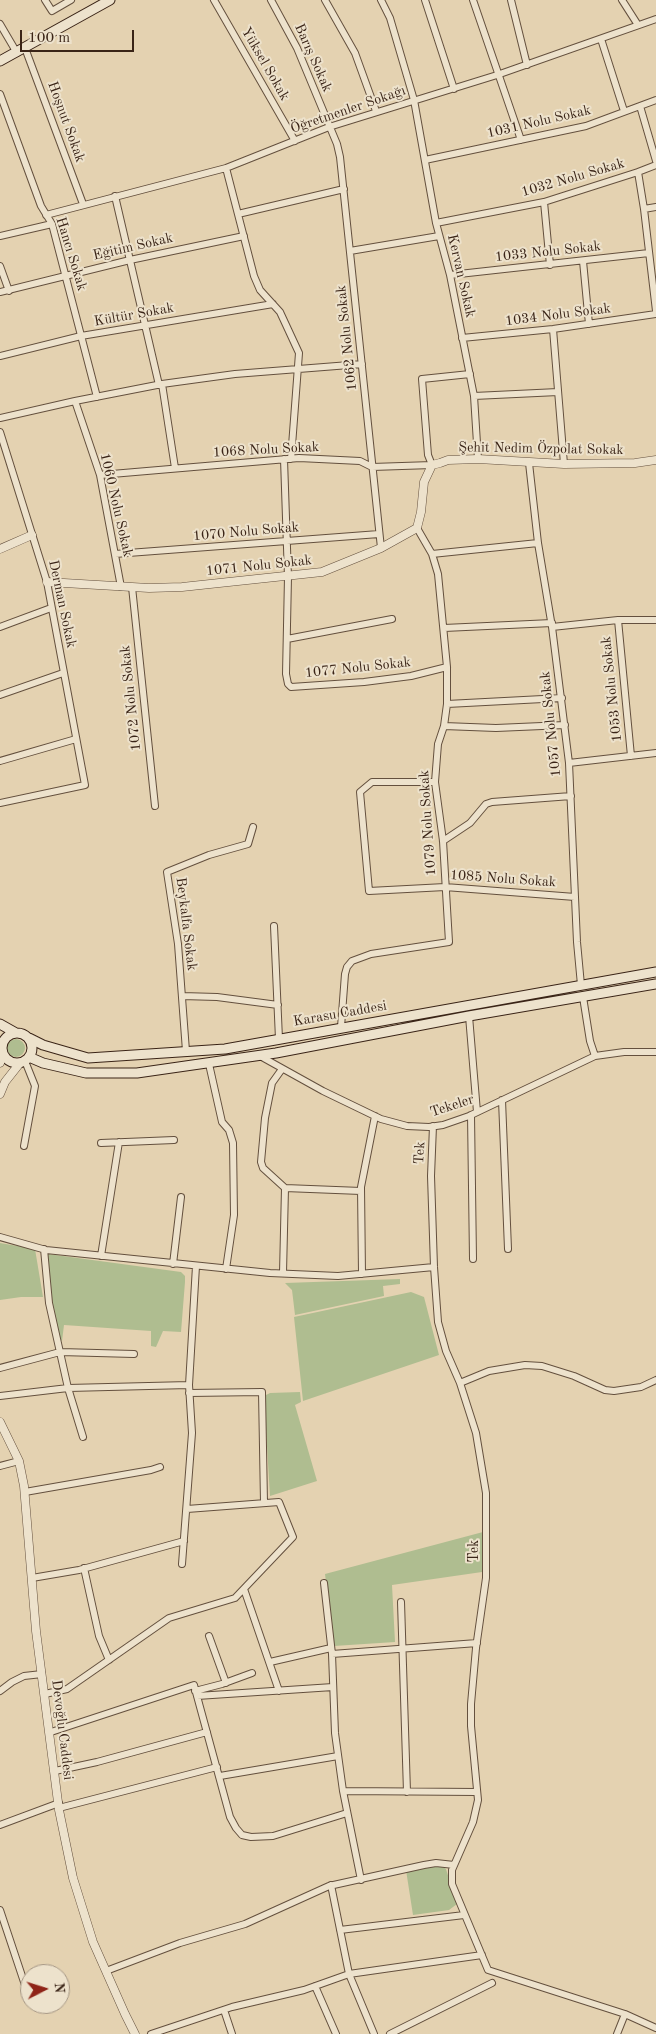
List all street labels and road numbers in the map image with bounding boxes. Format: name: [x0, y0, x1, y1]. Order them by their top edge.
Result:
street label: Barış Sokak: [290, 21, 336, 95]
street label: Yüksel Sokak: [237, 24, 293, 104]
street label: Hoşnut Sokak: [44, 79, 88, 165]
street label: Öğretmenler Sokağı: [288, 82, 408, 138]
street label: 1031 Nolu Sokak: [485, 102, 593, 142]
street label: 1032 Nolu Sokak: [520, 155, 626, 201]
street label: Hancı Sokak: [52, 215, 90, 293]
street label: Eğitim Sokak: [91, 230, 175, 264]
street label: Kervan Sokak: [443, 233, 479, 319]
street label: 1033 Nolu Sokak: [494, 238, 602, 266]
street label: 1062 Nolu Sokak: [333, 284, 361, 392]
street label: Kültür Sokak: [93, 300, 175, 330]
street label: 1034 Nolu Sokak: [504, 300, 612, 330]
street label: 1068 Nolu Sokak: [212, 439, 320, 461]
street label: Şehit Nedim Özpolat Sokak: [458, 439, 624, 459]
street label: 1060 Nolu Sokak: [96, 451, 136, 559]
street label: 1070 Nolu Sokak: [192, 519, 300, 545]
street label: 1071 Nolu Sokak: [205, 552, 313, 580]
street label: Derman Sokak: [44, 558, 80, 650]
street label: 1053 Nolu Sokak: [598, 635, 626, 743]
street label: 1072 Nolu Sokak: [117, 644, 145, 752]
street label: 1077 Nolu Sokak: [304, 654, 412, 682]
street label: 1057 Nolu Sokak: [537, 670, 565, 778]
street label: 1079 Nolu Sokak: [416, 769, 440, 877]
street label: 1085 Nolu Sokak: [449, 867, 557, 891]
street label: Beykalfa Sokak: [172, 876, 200, 972]
street label: Karasu Caddesi: [292, 997, 388, 1031]
street label: Tekeler: [428, 1091, 476, 1121]
street label: Tek: [411, 1141, 429, 1165]
street label: Tek: [466, 1540, 482, 1562]
street label: Devoğlu Caddesi: [48, 1679, 76, 1781]

